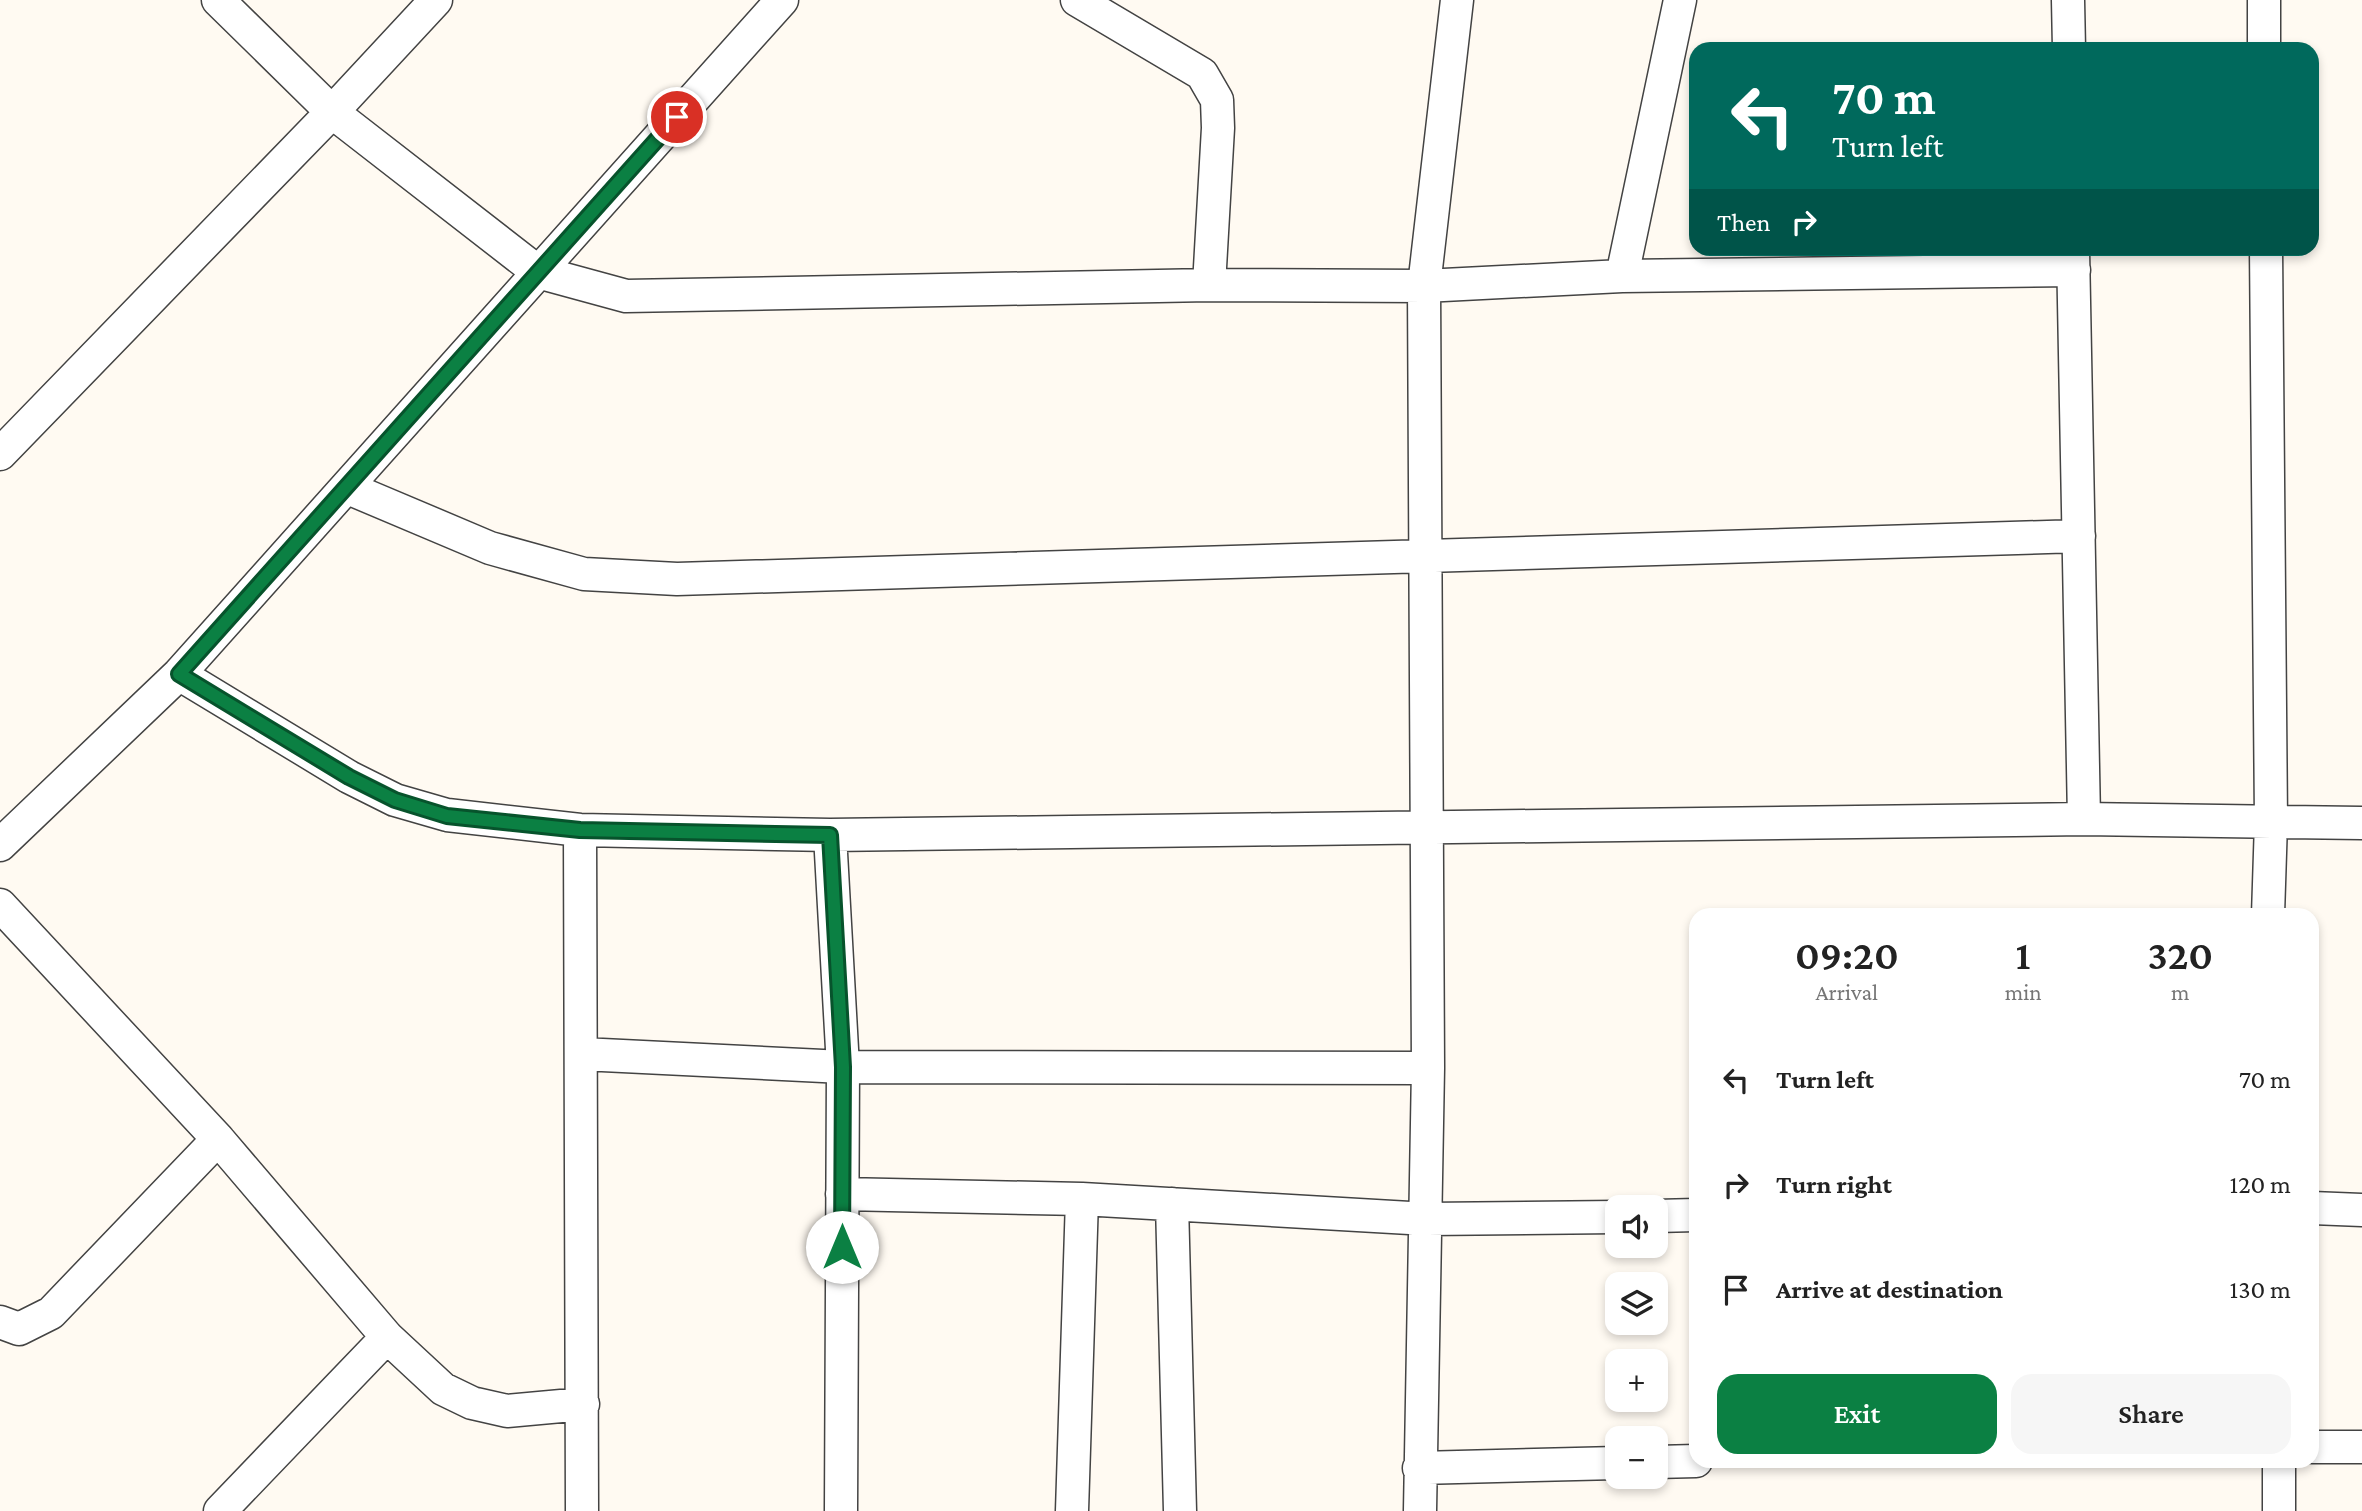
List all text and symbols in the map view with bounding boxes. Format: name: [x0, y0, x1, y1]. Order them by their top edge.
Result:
icon: left: [1717, 70, 1808, 161]
text: 70 m: [1832, 70, 1936, 125]
pin: [647, 87, 707, 147]
icon: arrive: [658, 98, 696, 136]
text: Turn left: [1832, 128, 1943, 164]
icon: right: [1785, 203, 1823, 241]
text: Then: [1717, 208, 1771, 237]
text: 09:20: [1795, 931, 1899, 978]
text: 1: [2016, 931, 2031, 978]
text: 320: [2148, 931, 2213, 978]
text: Arrival: [1816, 979, 1878, 1005]
text: min: [2005, 979, 2042, 1005]
text: m: [2171, 979, 2190, 1005]
icon: left: [1717, 1061, 1755, 1099]
text: Turn left: [1776, 1065, 1874, 1094]
text: 70 m: [2239, 1065, 2291, 1094]
icon: right: [1717, 1166, 1755, 1204]
text: Turn right: [1776, 1170, 1892, 1199]
text: 120 m: [2230, 1170, 2291, 1199]
map controls: [1605, 1195, 1668, 1489]
button: sound: [1605, 1195, 1668, 1258]
position arrow: [805, 1210, 879, 1284]
icon: arrive: [1717, 1271, 1755, 1309]
button: layers: [1605, 1272, 1668, 1335]
text: Arrive at destination: [1776, 1275, 2003, 1304]
text: 130 m: [2230, 1275, 2291, 1304]
button: +: [1605, 1349, 1668, 1412]
button: Exit: [1717, 1374, 1997, 1454]
button: Share: [2011, 1374, 2291, 1454]
button: −: [1605, 1426, 1668, 1489]

